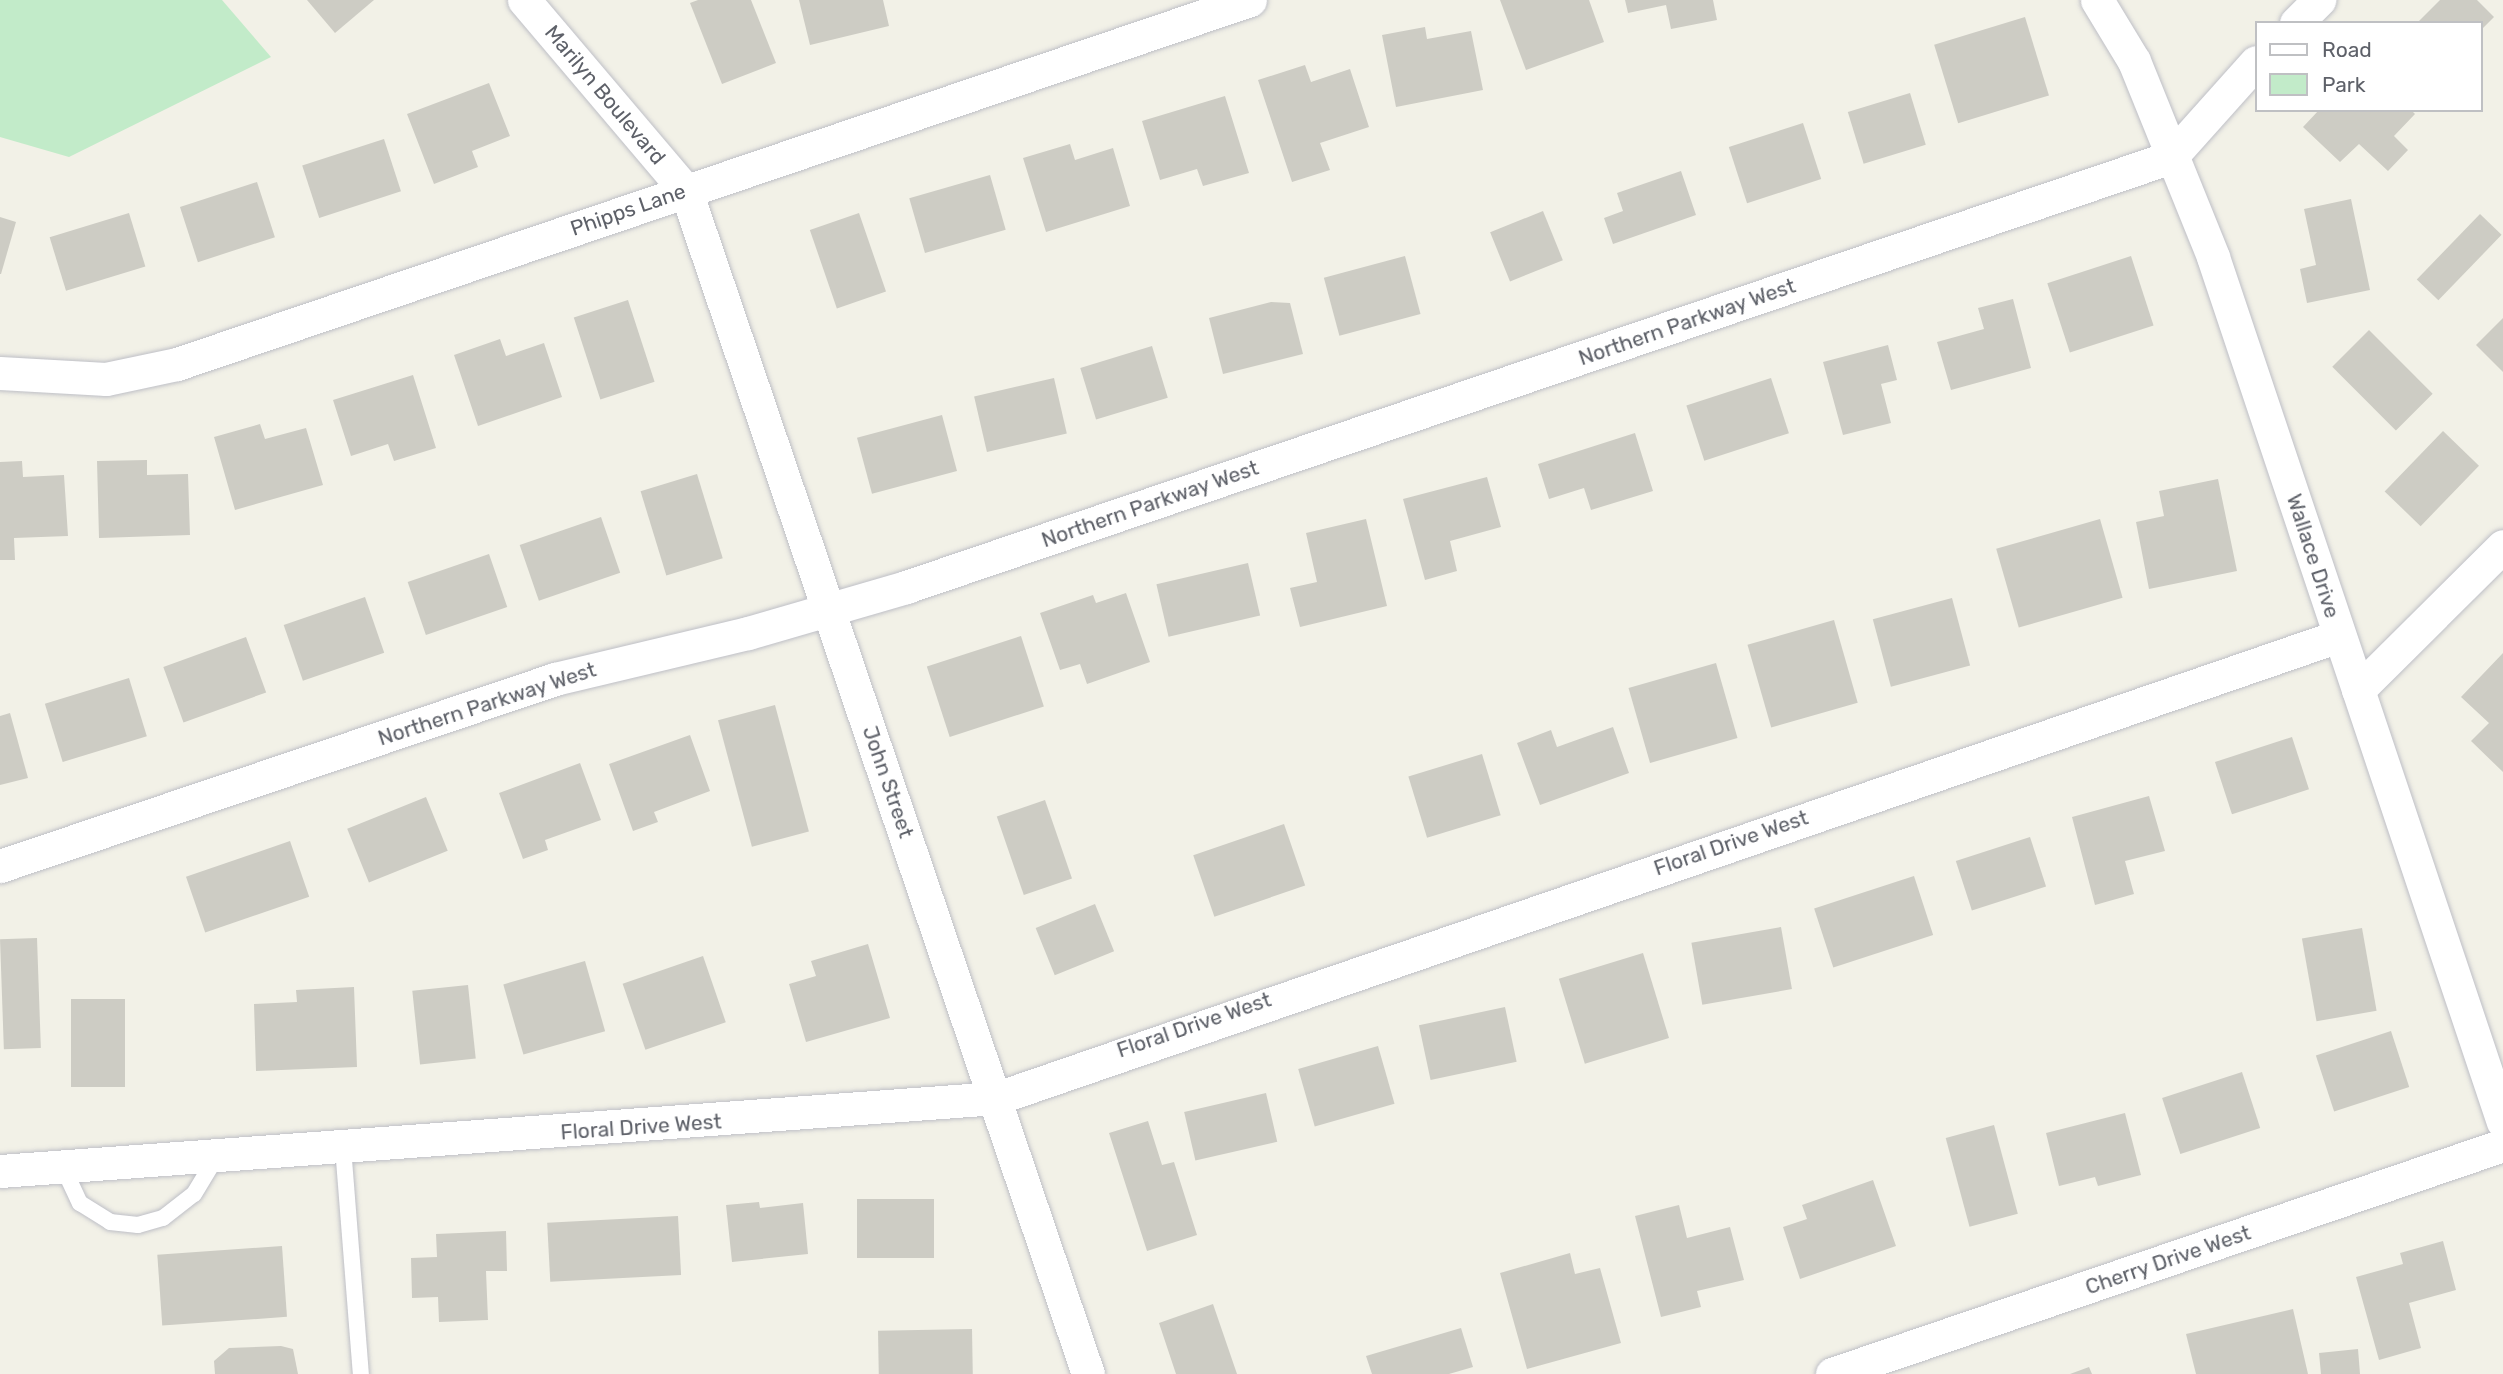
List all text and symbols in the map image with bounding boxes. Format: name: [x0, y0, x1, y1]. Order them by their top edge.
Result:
street label: Marilyn Boulevard: [539, 20, 671, 170]
legend: [2254, 21, 2482, 112]
text: Road: [2322, 37, 2372, 62]
text: Park: [2322, 72, 2366, 97]
street label: Phipps Lane: [567, 179, 689, 241]
street label: Northern Parkway West: [1575, 273, 1799, 371]
street label: Northern Parkway West: [1038, 455, 1262, 553]
street label: Wallace Drive: [2281, 491, 2345, 621]
street label: Northern Parkway West: [374, 657, 600, 751]
street label: John Street: [857, 723, 919, 841]
street label: Floral Drive West: [1650, 805, 1812, 881]
street label: Floral Drive West: [1113, 987, 1275, 1063]
street label: Floral Drive West: [559, 1109, 723, 1145]
street label: Cherry Drive West: [2082, 1220, 2254, 1300]

